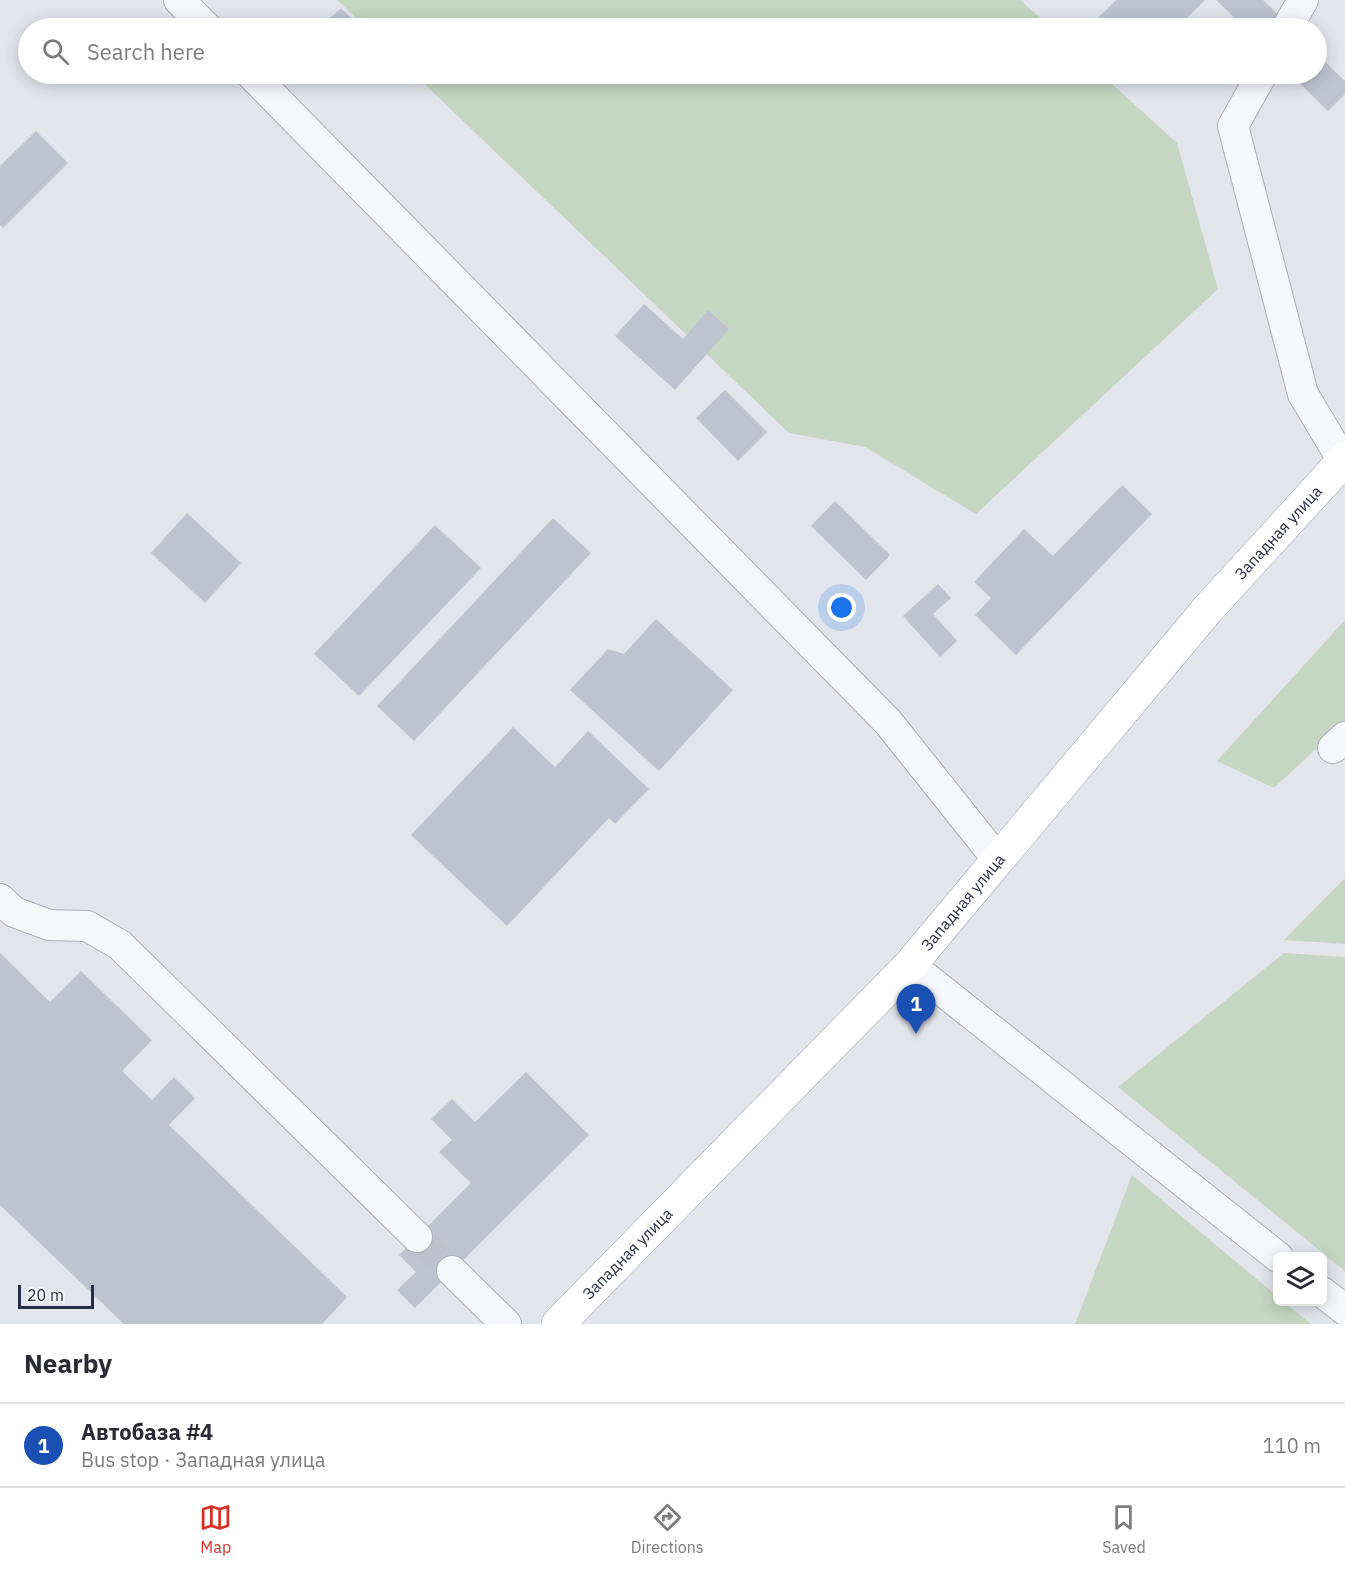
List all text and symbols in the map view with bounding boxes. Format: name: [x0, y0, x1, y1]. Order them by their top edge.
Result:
search box: [18, 18, 1327, 84]
icon: search: [39, 35, 72, 68]
text: Search here: [87, 37, 205, 66]
street label: Западная улица: [1230, 481, 1326, 583]
your location: [827, 593, 856, 622]
street label: Западная улица: [916, 849, 1009, 955]
pin: 1: [896, 984, 936, 1034]
street label: Западная улица: [578, 1203, 677, 1303]
map controls: [1273, 1252, 1327, 1306]
button: layers: [1273, 1252, 1327, 1306]
scale bar: [18, 1282, 94, 1310]
text: 20 m: [27, 1285, 64, 1305]
text: Nearby: [24, 1346, 112, 1380]
text: Автобаза #4: [81, 1417, 213, 1446]
text: 1: [38, 1432, 50, 1459]
text: 110 m: [1263, 1432, 1321, 1459]
text: Bus stop · Западная улица: [81, 1446, 326, 1473]
tab: Map: [199, 1501, 232, 1557]
tab: Directions: [631, 1501, 704, 1557]
tab: Saved: [1102, 1501, 1146, 1557]

